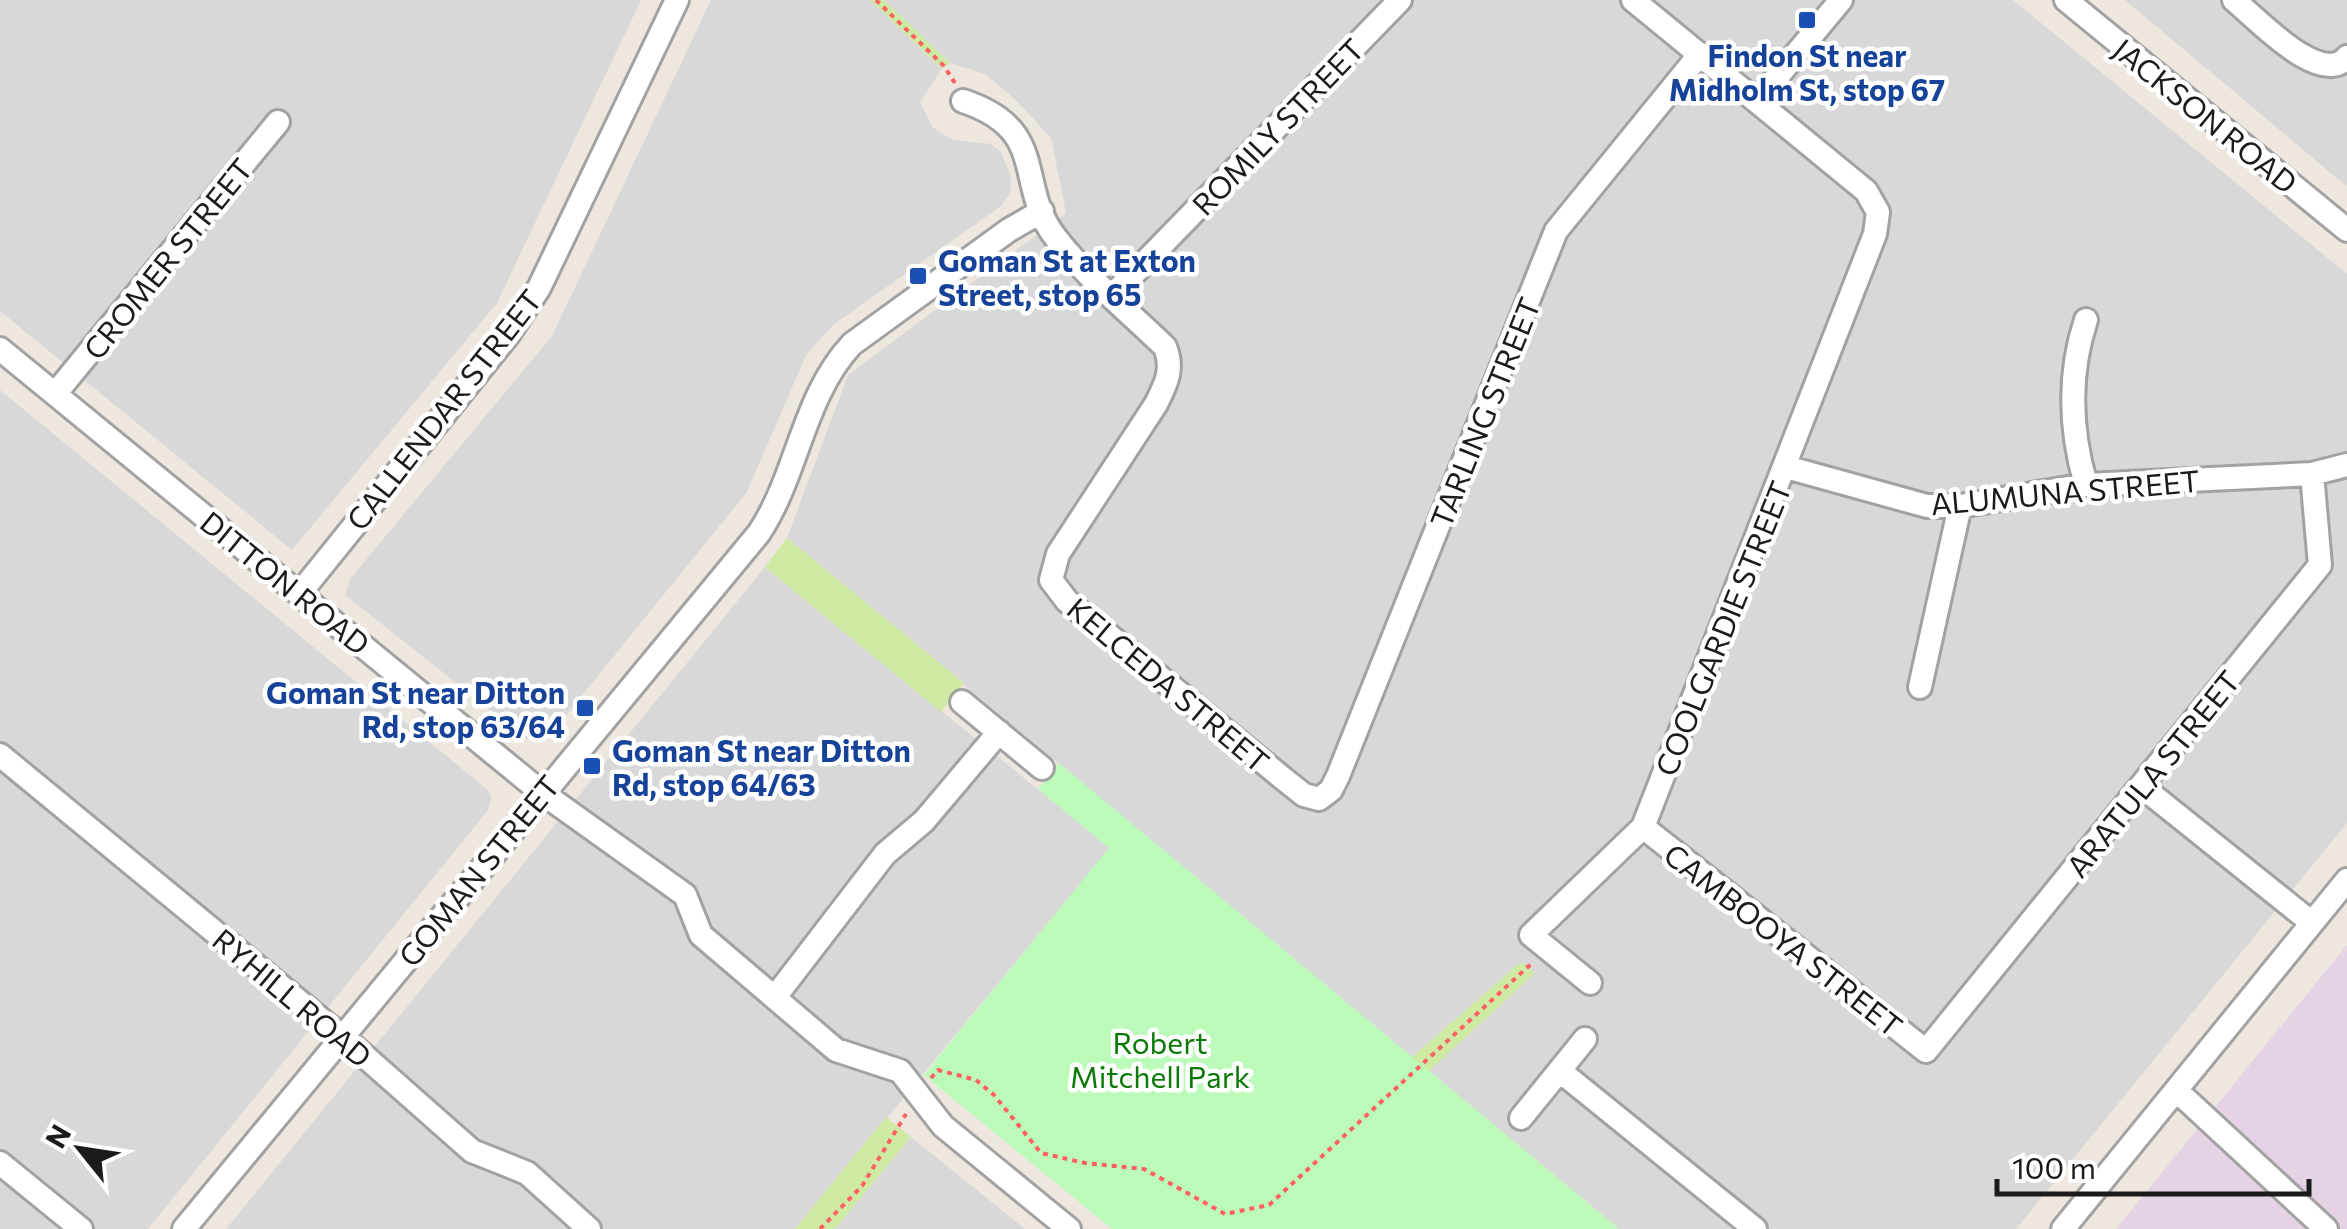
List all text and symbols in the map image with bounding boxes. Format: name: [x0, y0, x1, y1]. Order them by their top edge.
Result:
marker: Findon St near Midholm St, stop 67: [1796, 9, 1818, 31]
street label: ROMILY STREET: [1183, 30, 1371, 222]
street label: JACKSON ROAD: [2107, 30, 2305, 200]
place label: Findon St near Midholm St, stop 67: [1669, 36, 1945, 107]
street label: CROMER STREET: [75, 150, 259, 366]
place label: Goman St at Exton Street, stop 65: [938, 241, 1196, 312]
marker: Goman St at Exton Street, stop 65: [907, 265, 929, 287]
street label: CALLENDAR STREET: [338, 281, 548, 537]
street label: TARLING STREET: [1421, 292, 1547, 532]
street label: ALUMUNA STREET: [1929, 461, 2201, 521]
street label: COOLGARDIE STREET: [1646, 475, 1798, 781]
street label: DITTON ROAD: [194, 503, 378, 661]
street label: KELCEDA STREET: [1061, 589, 1277, 779]
street label: ARATULA STREET: [2057, 662, 2247, 884]
place label: Goman St near Ditton Rd, stop 63/64: [266, 673, 565, 744]
marker: Goman St near Ditton Rd, stop 63/64: [574, 697, 596, 719]
place label: Goman St near Ditton Rd, stop 64/63: [612, 731, 911, 802]
marker: Goman St near Ditton Rd, stop 64/63: [581, 755, 603, 777]
street label: GOMAN STREET: [390, 767, 566, 973]
street label: CAMBOOYA STREET: [1658, 835, 1910, 1043]
street label: RYHILL ROAD: [206, 920, 380, 1074]
park label: Robert Mitchell Park: [1070, 1023, 1250, 1094]
north arrow: [30, 1099, 130, 1199]
text: N: [38, 1118, 77, 1154]
scale bar: [1997, 1134, 2310, 1196]
text: 100 m: [2012, 1148, 2096, 1185]

